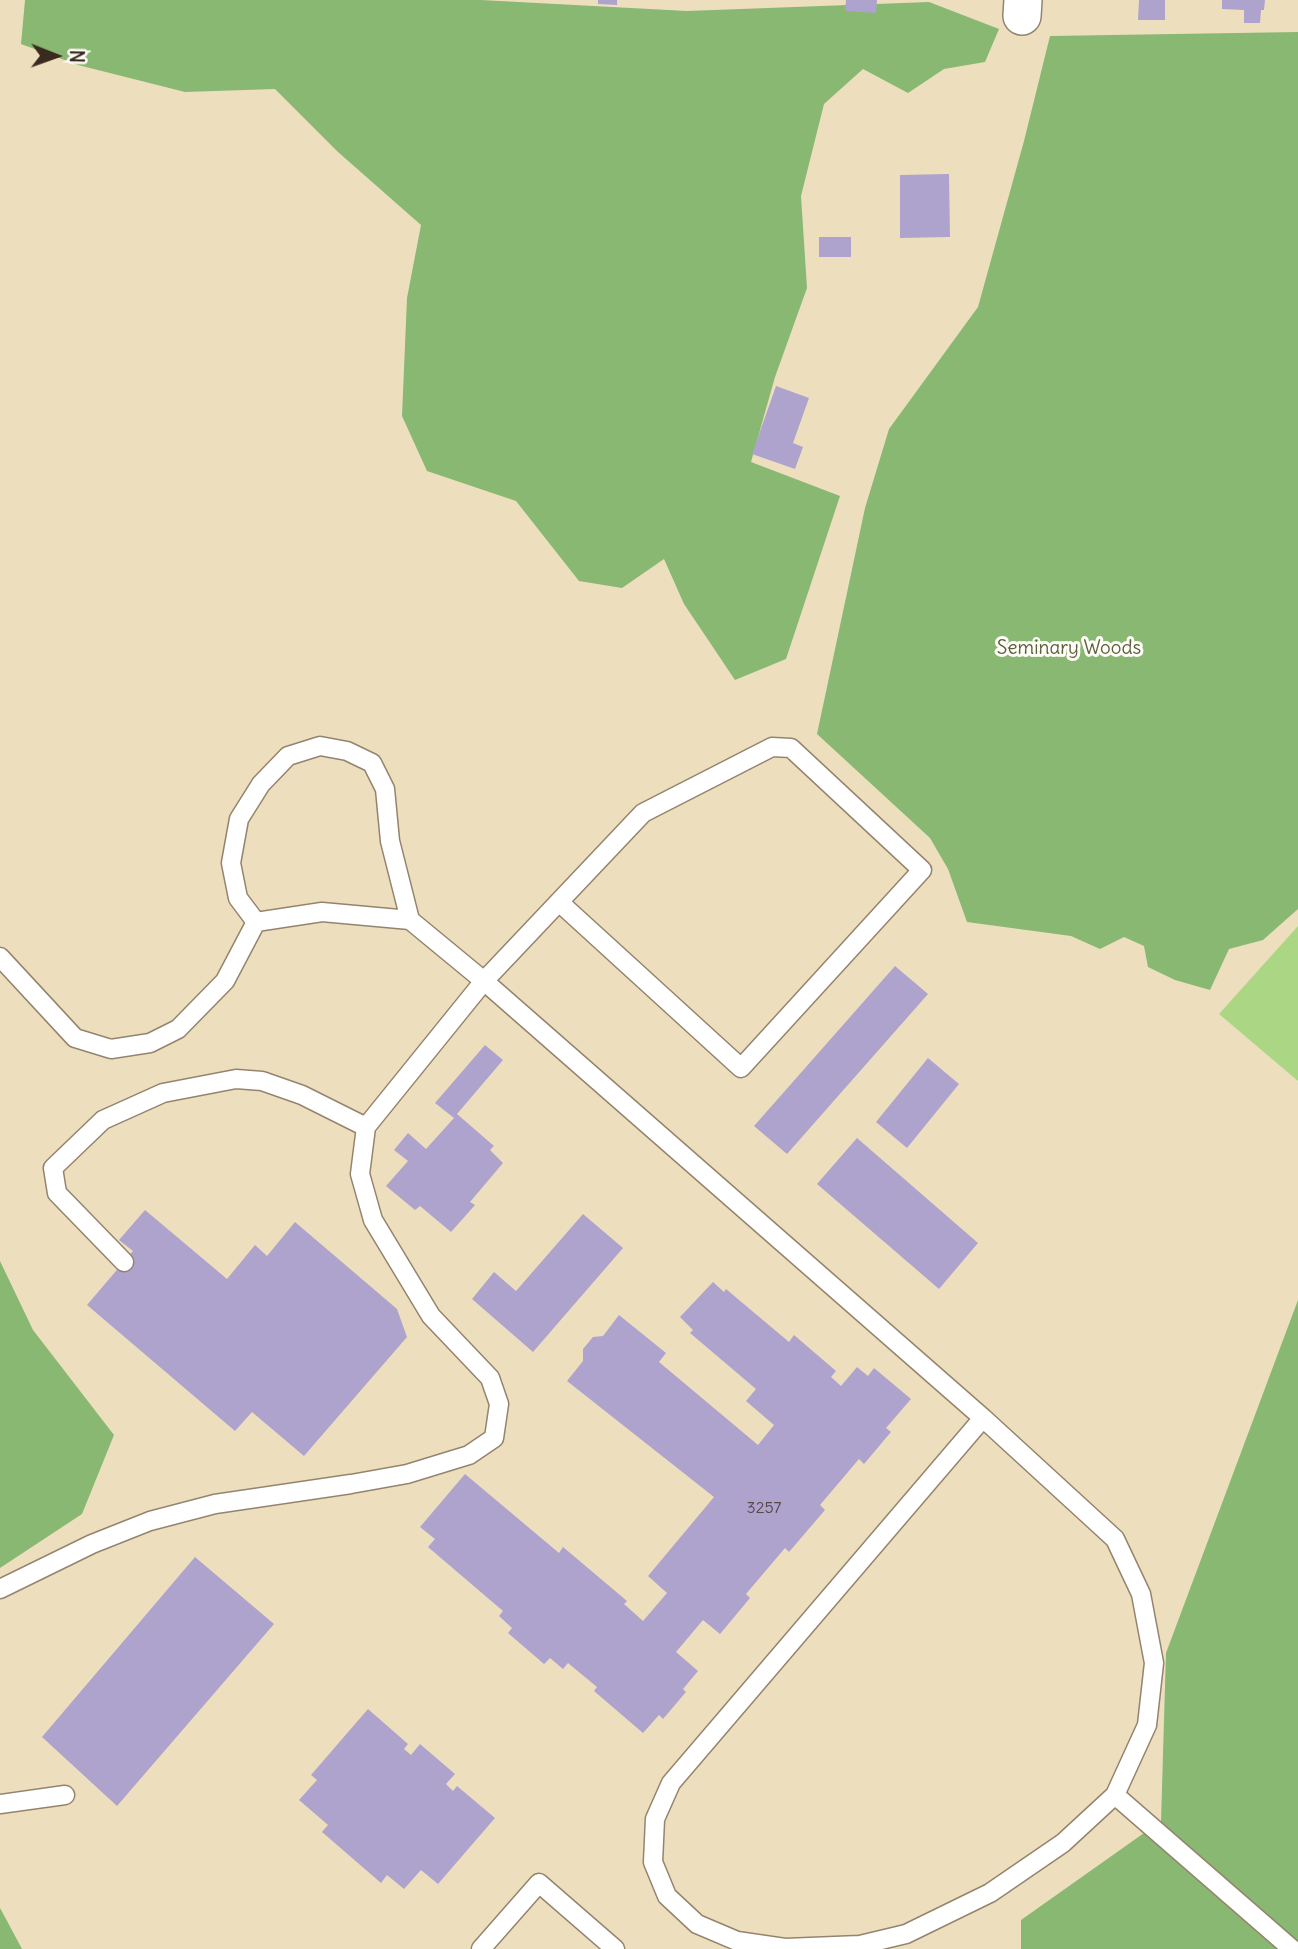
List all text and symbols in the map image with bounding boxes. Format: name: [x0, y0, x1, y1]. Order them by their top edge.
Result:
north arrow: [21, 21, 91, 91]
text: N: [65, 50, 89, 63]
park label: Seminary Woods: [997, 638, 1141, 660]
house number: 3257: [747, 1498, 781, 1518]

